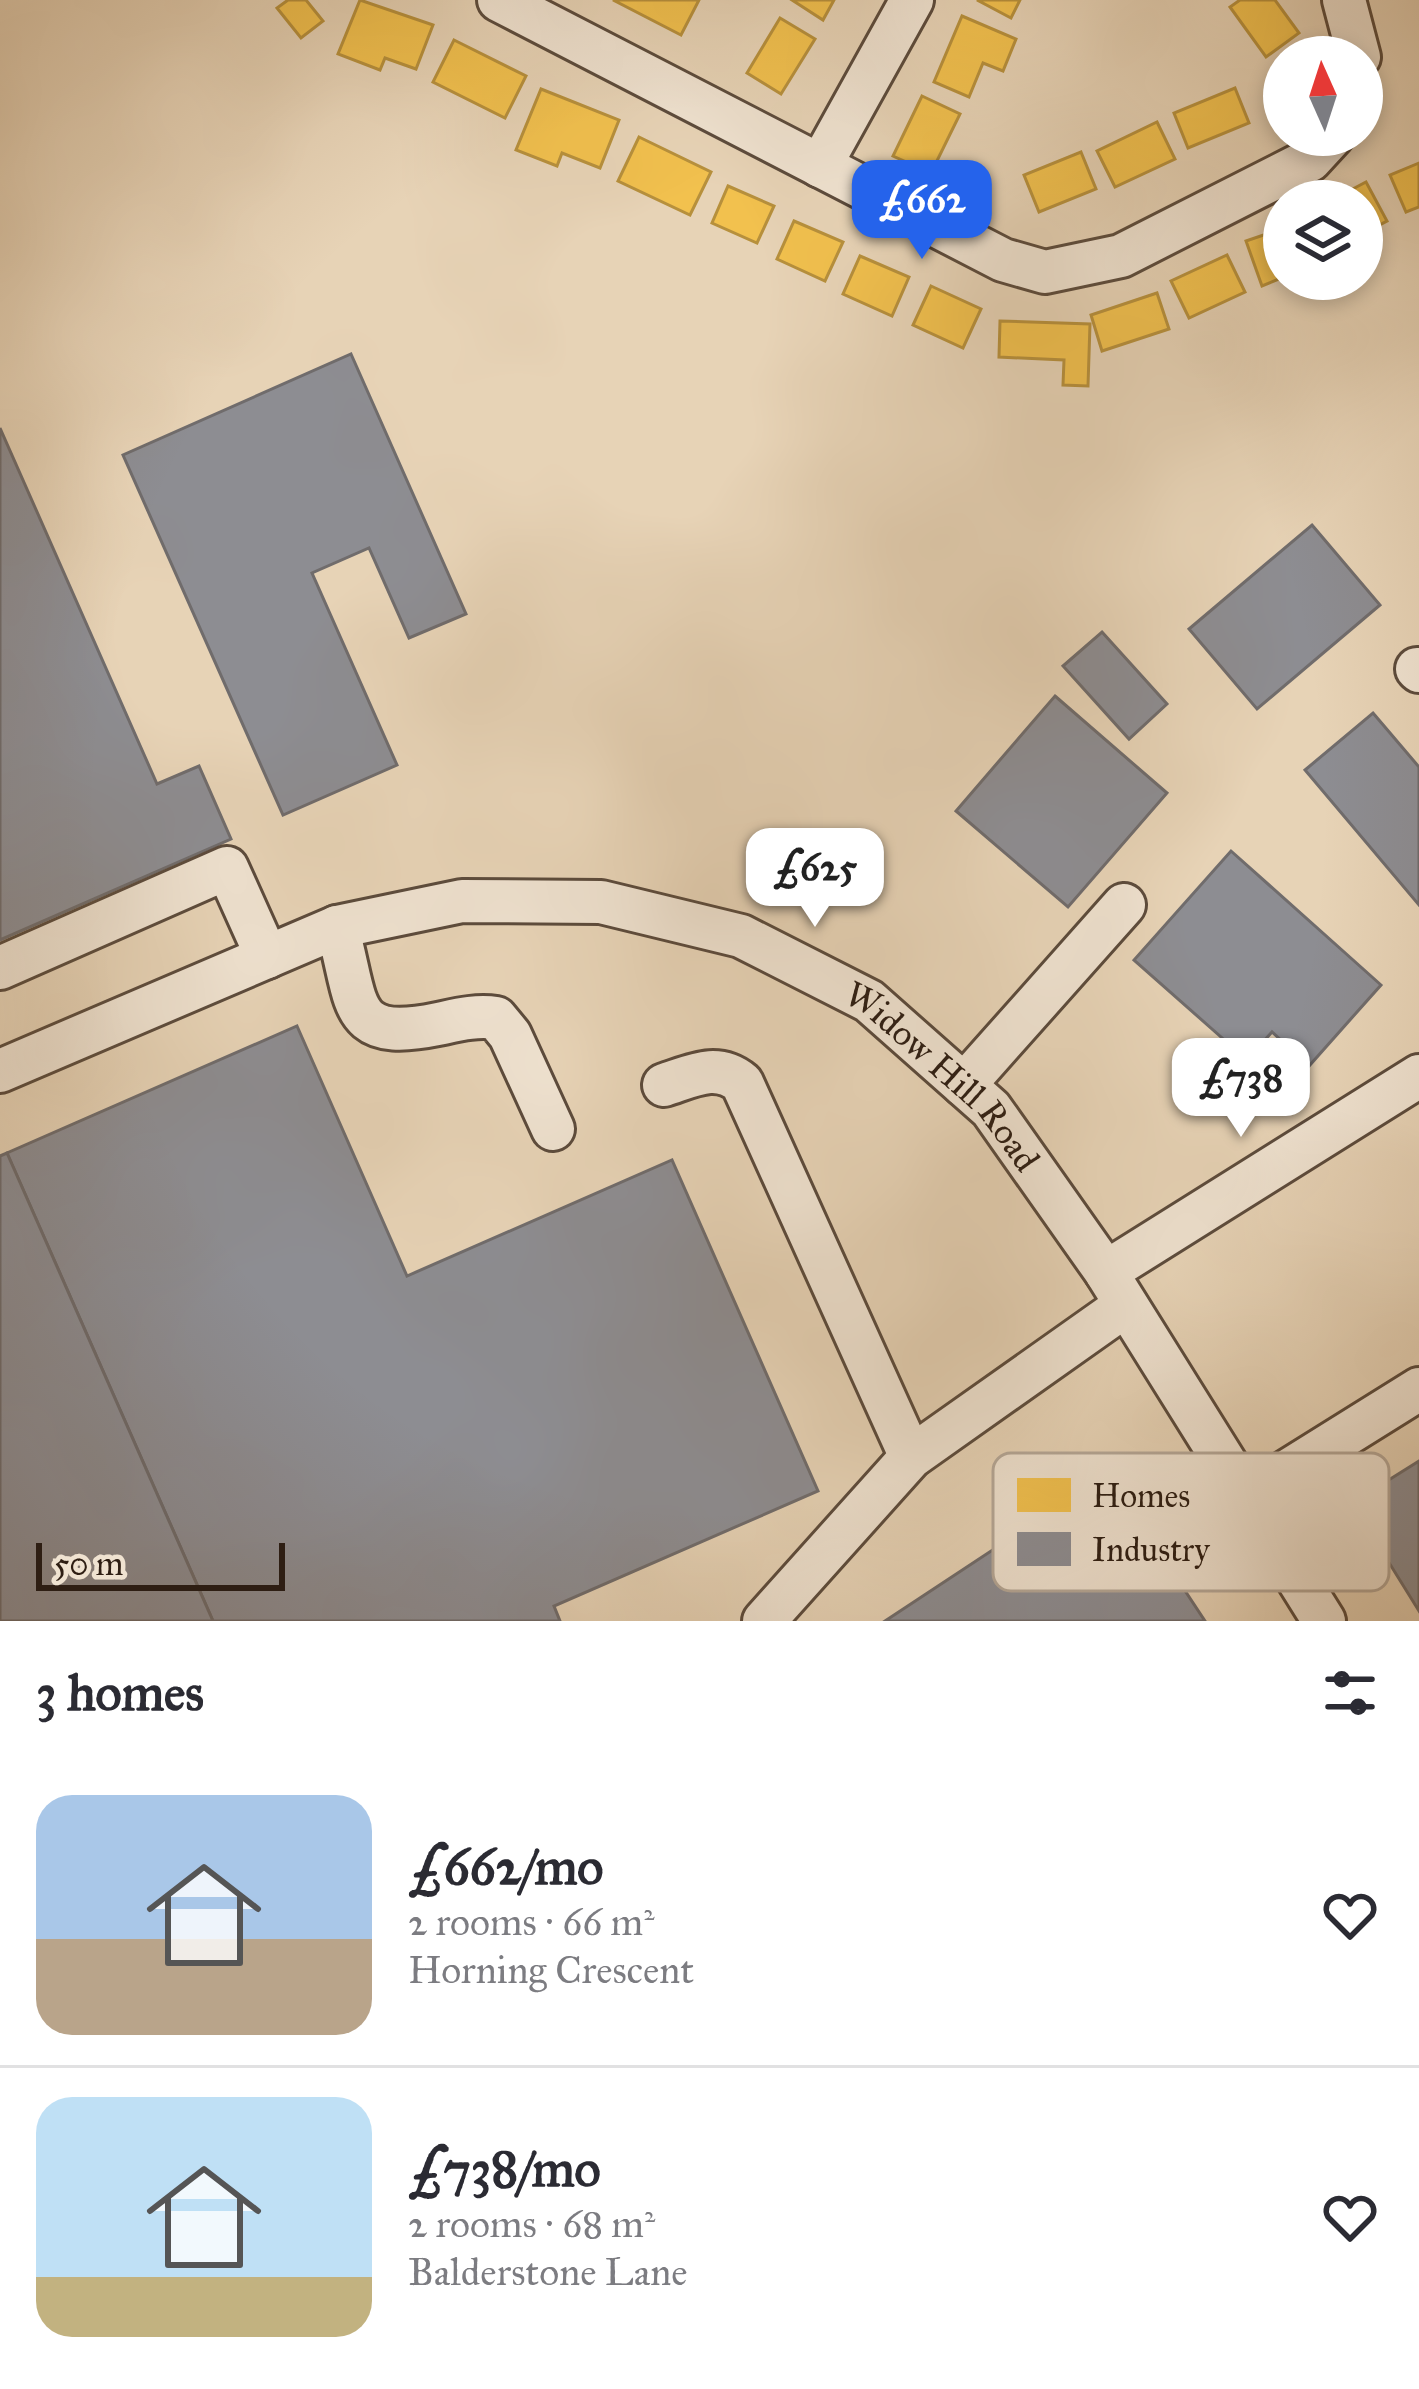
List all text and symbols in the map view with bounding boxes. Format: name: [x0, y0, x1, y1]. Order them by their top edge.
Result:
north arrow: [1263, 36, 1383, 156]
map controls: [1263, 36, 1383, 300]
pin: £662: [851, 160, 993, 262]
text: £662: [879, 175, 965, 223]
button: layers: [1263, 180, 1383, 300]
pin: £625: [744, 828, 886, 930]
text: £625: [773, 843, 857, 891]
street label: Widow Hill Road: [838, 972, 1049, 1180]
pin: £738: [1170, 1038, 1312, 1140]
text: £738: [1199, 1053, 1283, 1101]
legend: [993, 1453, 1389, 1591]
text: Homes: [1092, 1476, 1190, 1516]
text: Industry: [1092, 1530, 1210, 1570]
scale bar: [36, 1537, 285, 1590]
text: 50 m: [54, 1544, 123, 1584]
icon: filters: [1317, 1660, 1383, 1726]
text: 3 homes: [36, 1662, 204, 1724]
text: £662/mo: [408, 1836, 603, 1898]
icon: home: [132, 1843, 276, 1987]
icon: heart: [1317, 1882, 1383, 1948]
text: 2 rooms · 66 m²: [408, 1898, 655, 1946]
text: Horning Crescent: [408, 1946, 694, 1994]
text: £738/mo: [408, 2138, 601, 2200]
icon: home: [132, 2145, 276, 2289]
icon: heart: [1317, 2184, 1383, 2250]
text: 2 rooms · 68 m²: [408, 2200, 655, 2248]
text: Balderstone Lane: [408, 2248, 688, 2296]

